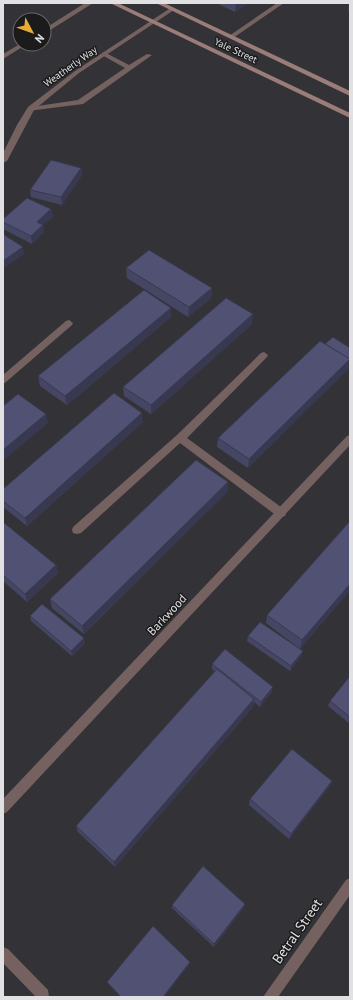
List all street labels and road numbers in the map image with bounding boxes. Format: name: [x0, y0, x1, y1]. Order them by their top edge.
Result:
street label: Yale Street: [212, 35, 260, 66]
street label: Weatherly Way: [41, 43, 100, 90]
street label: Barkwood: [144, 591, 189, 638]
street label: Betral Street: [268, 895, 326, 967]

